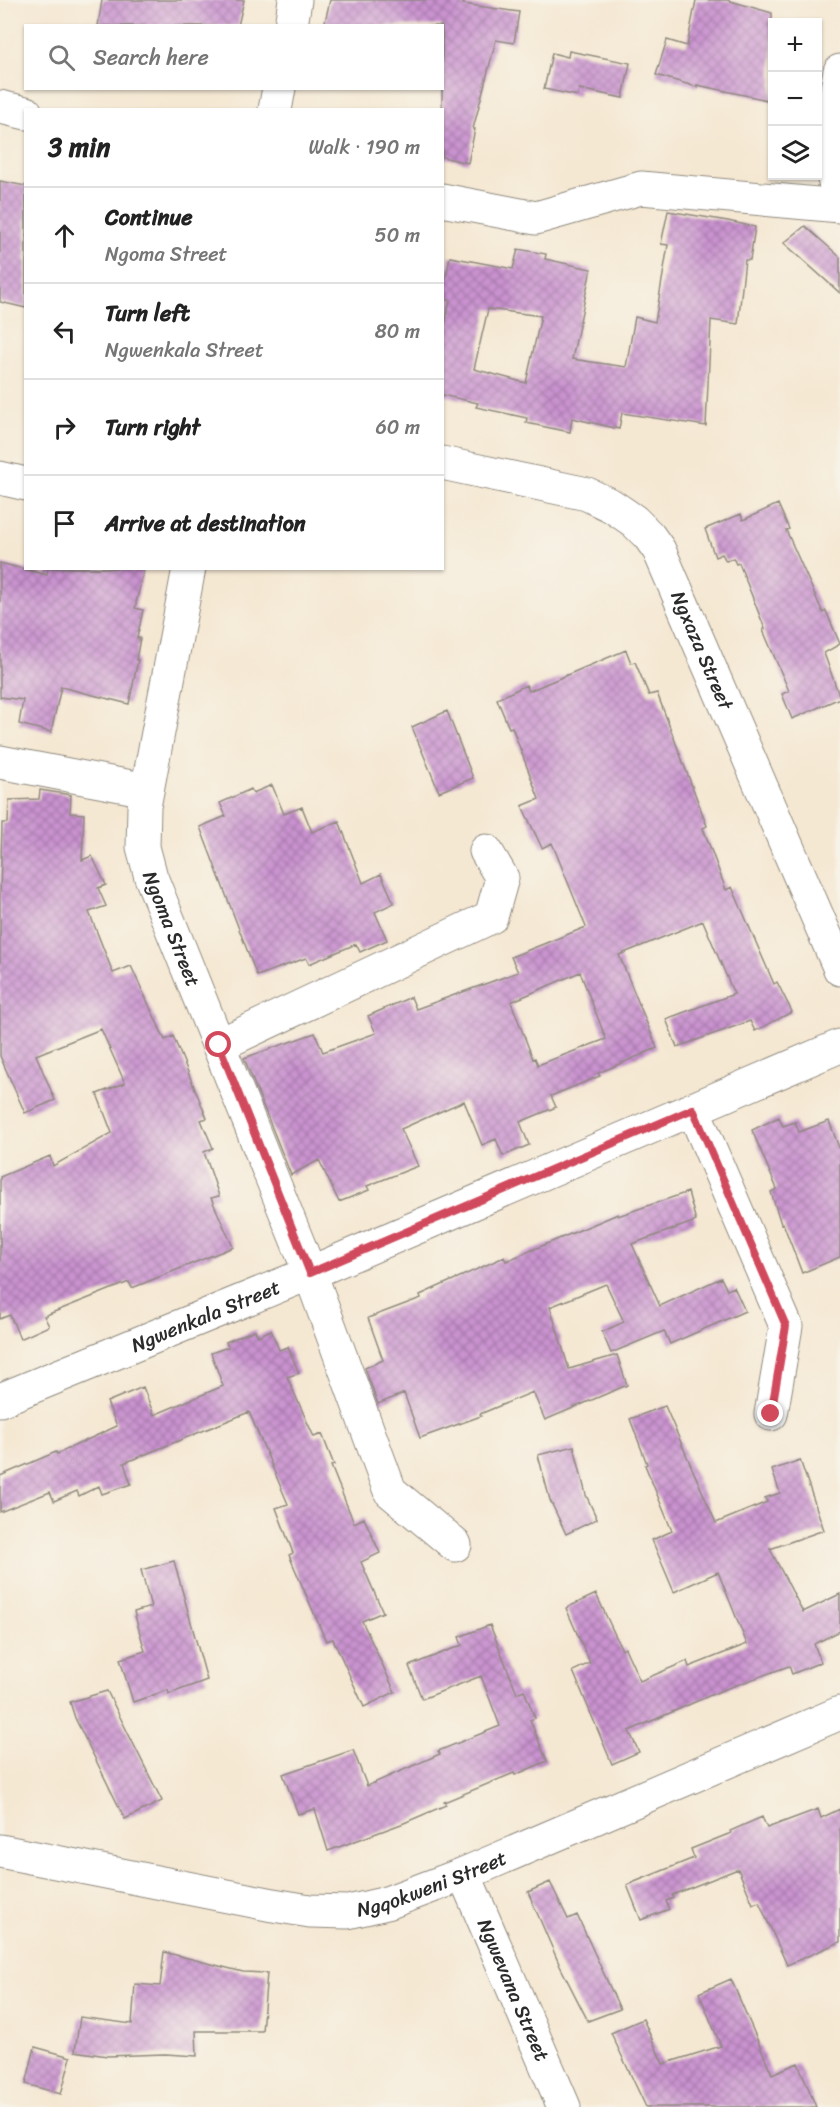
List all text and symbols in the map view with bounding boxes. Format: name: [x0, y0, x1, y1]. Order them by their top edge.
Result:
map controls: [768, 18, 822, 180]
button: +: [768, 18, 822, 72]
search box: [24, 24, 444, 90]
text: Search here: [93, 38, 209, 77]
icon: search: [45, 41, 78, 74]
button: −: [768, 72, 822, 126]
text: 3 min: [48, 124, 110, 170]
button: layers: [768, 126, 822, 180]
text: Walk · 190 m: [308, 130, 420, 165]
text: Continue: [105, 198, 193, 237]
text: 50 m: [375, 218, 420, 253]
icon: ahead: [48, 219, 81, 252]
text: Ngoma Street: [105, 237, 227, 272]
text: Turn left: [105, 294, 190, 333]
text: 80 m: [375, 314, 420, 349]
icon: left: [48, 315, 81, 348]
text: Ngwenkala Street: [105, 333, 264, 368]
text: Turn right: [105, 408, 200, 447]
text: 60 m: [375, 410, 420, 445]
icon: right: [48, 411, 81, 444]
text: Arrive at destination: [105, 504, 306, 543]
icon: arrive: [48, 507, 81, 540]
street label: Ngxaza Street: [661, 585, 743, 716]
street label: Ngoma Street: [132, 866, 210, 992]
route start: [205, 1031, 231, 1057]
street label: Ngwenkala Street: [126, 1270, 286, 1363]
route end: [757, 1400, 783, 1426]
street label: Ngqokweni Street: [353, 1841, 513, 1928]
street label: Ngwevana Street: [467, 1913, 559, 2067]

